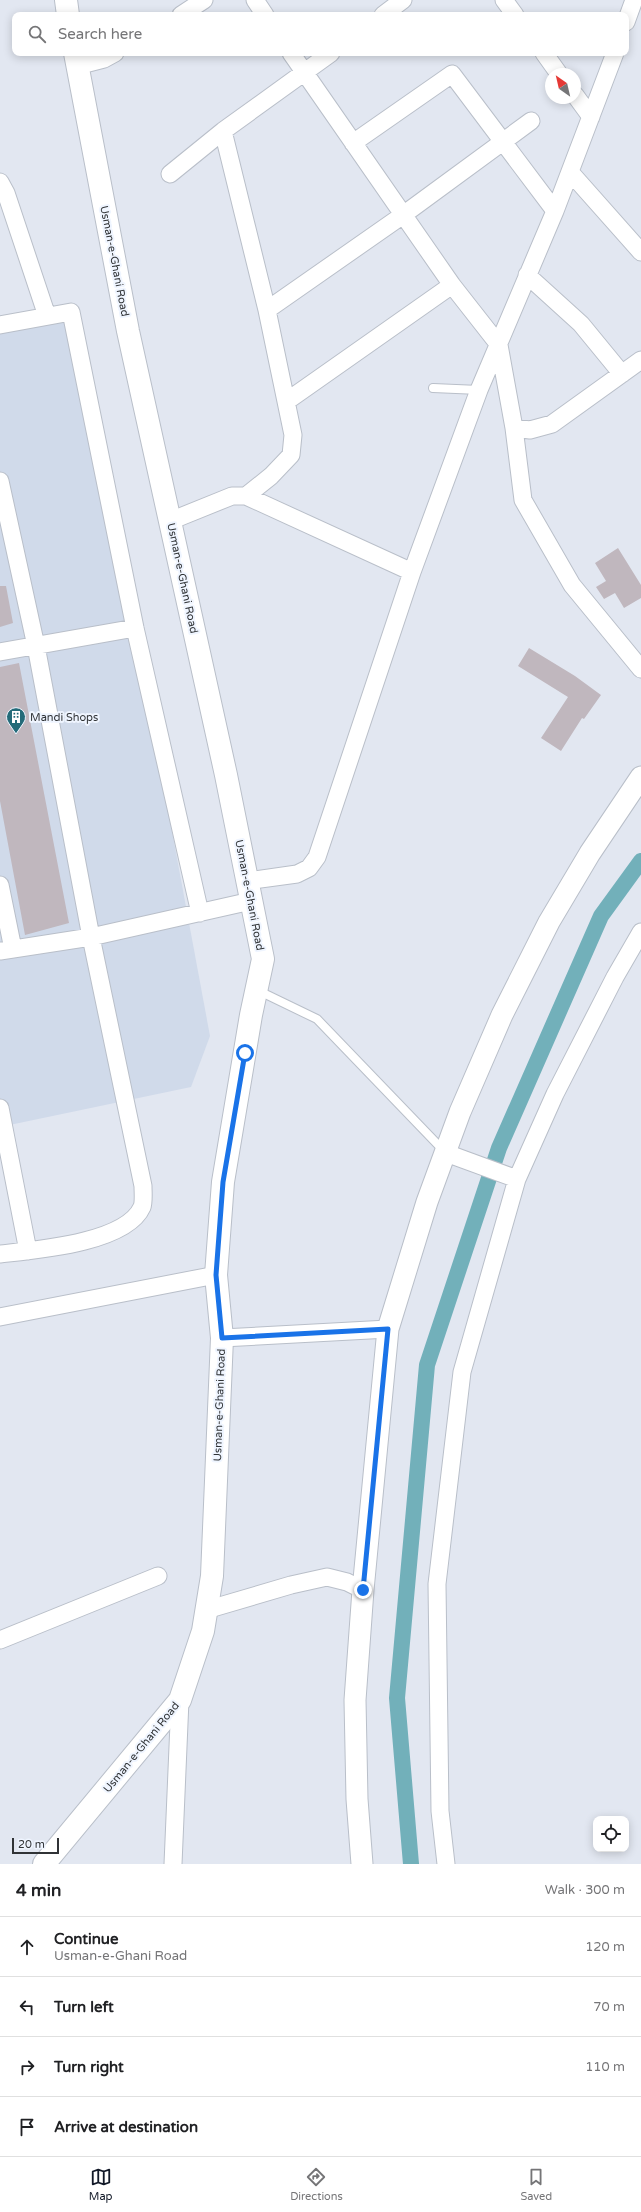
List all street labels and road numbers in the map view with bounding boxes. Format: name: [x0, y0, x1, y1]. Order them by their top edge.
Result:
street label: Usman-e-Ghani Road: [97, 205, 132, 318]
street label: Usman-e-Ghani Road: [164, 522, 201, 635]
street label: Usman-e-Ghani Road: [232, 839, 267, 952]
street label: Usman-e-Ghani Road: [211, 1348, 228, 1462]
street label: Usman-e-Ghani Road: [101, 1699, 182, 1795]

